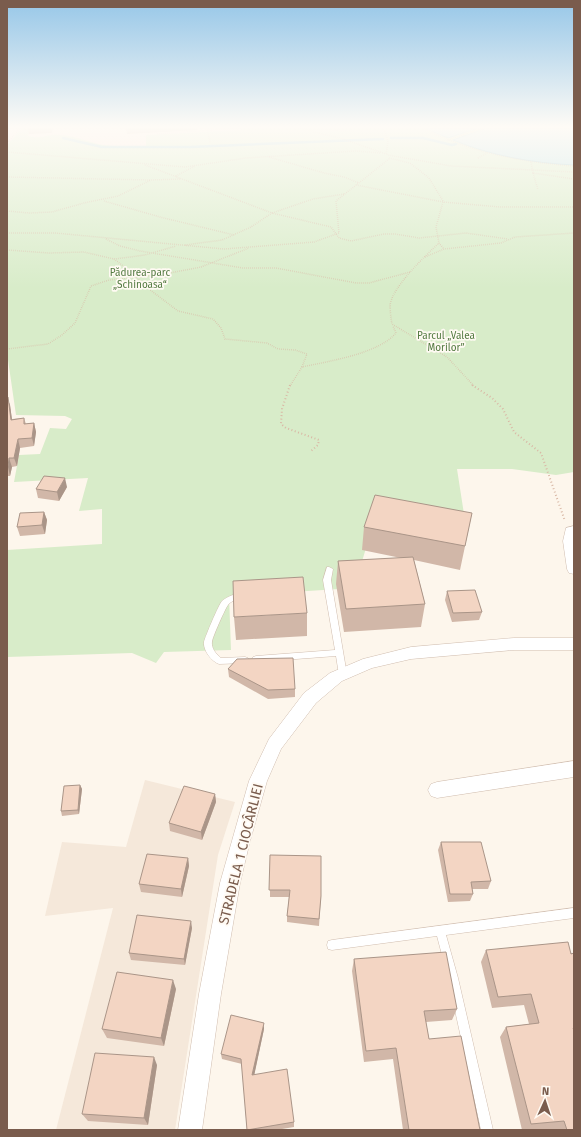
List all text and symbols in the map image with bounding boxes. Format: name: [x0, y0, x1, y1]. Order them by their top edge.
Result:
park label: Pădurea-parc „Schinoasa“: [110, 267, 170, 291]
park label: Parcul „Valea Morilor”: [417, 330, 475, 354]
street label: STRADELA 1 CIOCÂRLIEI: [214, 781, 267, 926]
north arrow: [525, 1081, 565, 1121]
text: N: [542, 1085, 549, 1098]

